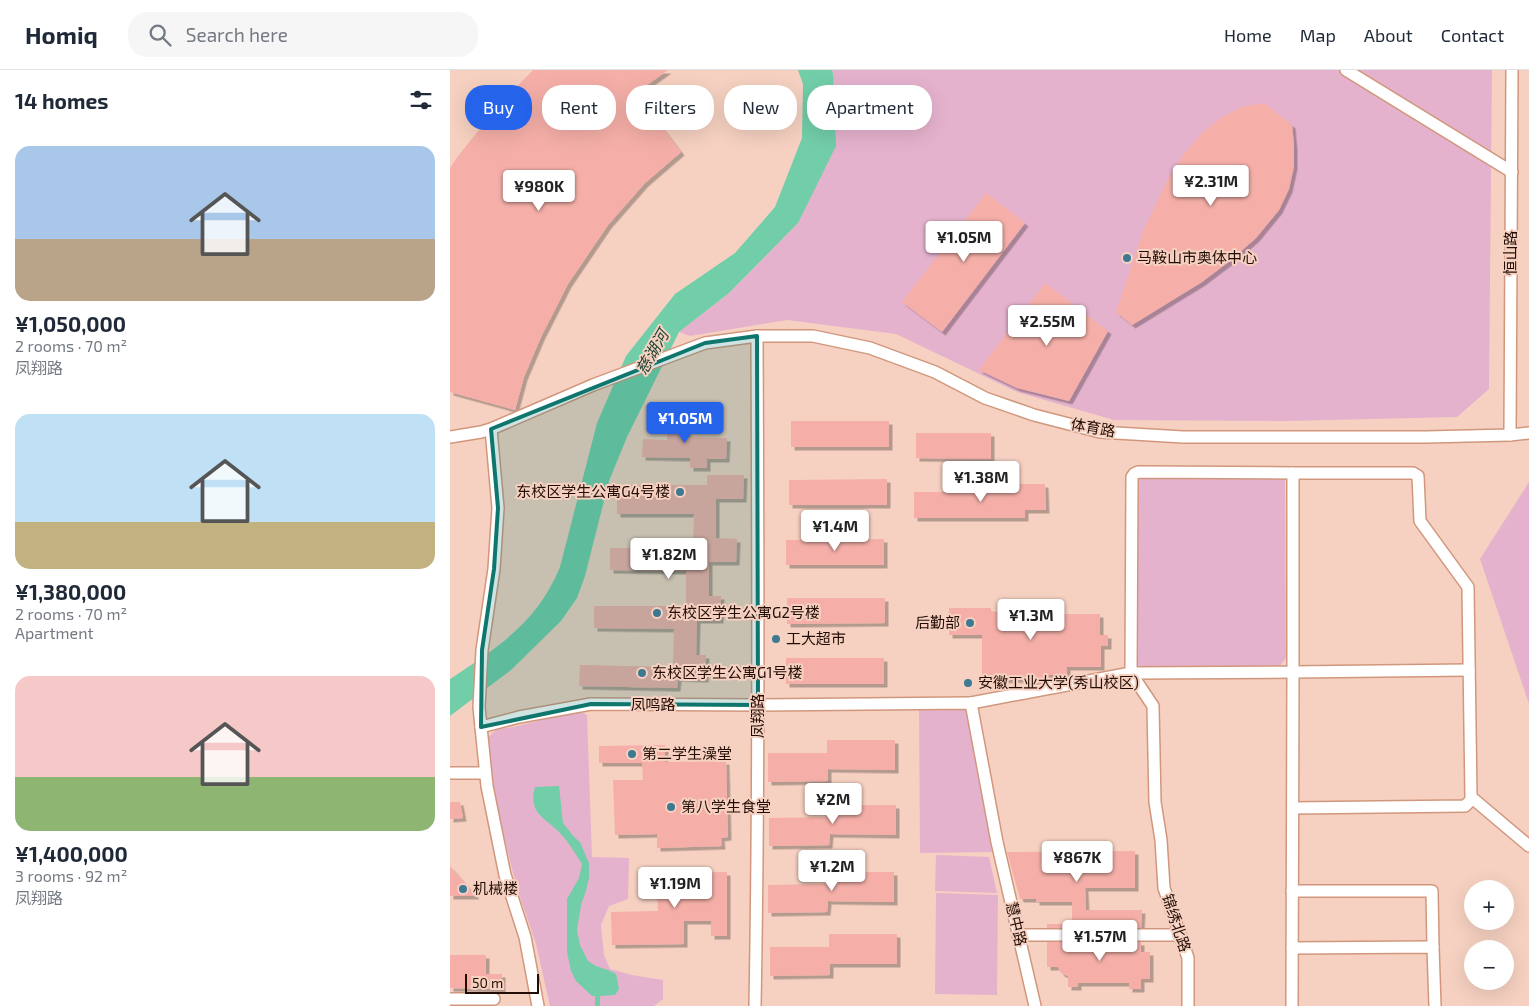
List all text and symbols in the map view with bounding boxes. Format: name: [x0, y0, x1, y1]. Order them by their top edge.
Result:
search box: [128, 12, 478, 57]
text: Homiq: [25, 20, 98, 49]
icon: search: [146, 21, 174, 49]
text: Search here: [186, 23, 288, 46]
text: Home: [1224, 24, 1272, 46]
text: Map: [1300, 24, 1336, 46]
text: About: [1364, 24, 1413, 46]
text: Contact: [1441, 24, 1504, 46]
chip: Buy: [465, 85, 532, 130]
chip: Rent: [542, 85, 616, 130]
chip: Filters: [626, 85, 714, 130]
chip: New: [724, 85, 797, 130]
chip: Apartment: [807, 85, 932, 130]
icon: filters: [407, 86, 435, 114]
text: 14 homes: [15, 88, 109, 113]
pin: ¥2.31M: [1170, 164, 1252, 207]
pin: ¥980K: [504, 170, 574, 212]
text: ¥2.31M: [1184, 171, 1238, 190]
text: ¥980K: [514, 176, 564, 195]
icon: home: [180, 179, 270, 269]
pin: ¥1.05M: [923, 220, 1005, 263]
text: ¥1.05M: [936, 227, 992, 246]
street label: 恒山路: [1501, 230, 1519, 276]
place label: 马鞍山市奥体中心: [1137, 248, 1257, 266]
marker: 马鞍山市奥体中心: [1121, 252, 1133, 264]
pin: ¥2.55M: [1006, 304, 1088, 347]
text: ¥1,050,000: [15, 311, 126, 336]
text: ¥2.55M: [1019, 311, 1075, 330]
water label: 慈湖河: [631, 324, 673, 377]
text: 2 rooms · 70 m²: [15, 336, 127, 355]
text: 凤翔路: [15, 358, 63, 377]
pin: ¥1.05M: [644, 402, 726, 444]
text: ¥1.05M: [657, 408, 713, 427]
street label: 体育路: [1069, 414, 1117, 440]
icon: home: [180, 446, 270, 536]
pin: ¥1.38M: [940, 460, 1022, 503]
text: ¥1.38M: [953, 467, 1009, 486]
place label: 东校区学生公寓G4号楼: [516, 482, 670, 500]
marker: 东校区学生公寓G4号楼: [674, 486, 686, 498]
pin: ¥1.4M: [800, 510, 870, 552]
text: ¥1.4M: [812, 516, 858, 535]
pin: ¥1.82M: [628, 538, 710, 580]
text: ¥1.82M: [641, 544, 697, 563]
text: ¥1,380,000: [15, 579, 126, 604]
pin: ¥1.3M: [996, 598, 1066, 641]
place label: 东校区学生公寓G2号楼: [667, 603, 820, 621]
text: 2 rooms · 70 m²: [15, 604, 127, 623]
text: ¥1.3M: [1008, 605, 1054, 624]
marker: 东校区学生公寓G2号楼: [651, 607, 663, 619]
place label: 后勤部: [915, 613, 960, 631]
marker: 后勤部: [964, 617, 976, 629]
text: Apartment: [15, 623, 94, 642]
place label: 工大超市: [786, 629, 846, 647]
marker: 工大超市: [770, 633, 782, 645]
place label: 东校区学生公寓G1号楼: [652, 663, 802, 681]
marker: 东校区学生公寓G1号楼: [636, 667, 648, 679]
place label: 安徽工业大学(秀山校区): [978, 673, 1139, 691]
marker: 安徽工业大学(秀山校区): [962, 677, 974, 689]
street label: 凤翔路: [748, 693, 766, 739]
street label: 凤鸣路: [630, 695, 676, 713]
icon: home: [180, 709, 270, 799]
place label: 第二学生澡堂: [642, 744, 732, 762]
marker: 第二学生澡堂: [626, 748, 638, 760]
pin: ¥2M: [809, 782, 857, 825]
text: ¥2M: [816, 789, 850, 808]
place label: 第八学生食堂: [681, 797, 771, 815]
marker: 第八学生食堂: [665, 801, 677, 813]
pin: ¥867K: [1042, 840, 1112, 883]
text: ¥1,400,000: [15, 841, 128, 866]
text: ¥867K: [1053, 847, 1101, 866]
pin: ¥1.2M: [797, 850, 867, 892]
text: ¥1.2M: [809, 856, 855, 875]
text: 3 rooms · 92 m²: [15, 866, 127, 885]
pin: ¥1.19M: [634, 866, 716, 909]
text: ¥1.19M: [649, 873, 701, 892]
place label: 机械楼: [473, 879, 518, 897]
map controls: [1464, 880, 1514, 990]
button: +: [1464, 880, 1514, 930]
marker: 机械楼: [457, 883, 469, 895]
text: 凤翔路: [15, 888, 63, 907]
street label: 锦绣北路: [1159, 891, 1195, 954]
street label: 慧中路: [1003, 900, 1031, 948]
pin: ¥1.57M: [1059, 920, 1141, 962]
text: ¥1.57M: [1073, 926, 1127, 945]
button: −: [1464, 940, 1514, 990]
scale bar: [465, 971, 539, 994]
text: 50 m: [472, 974, 503, 991]

